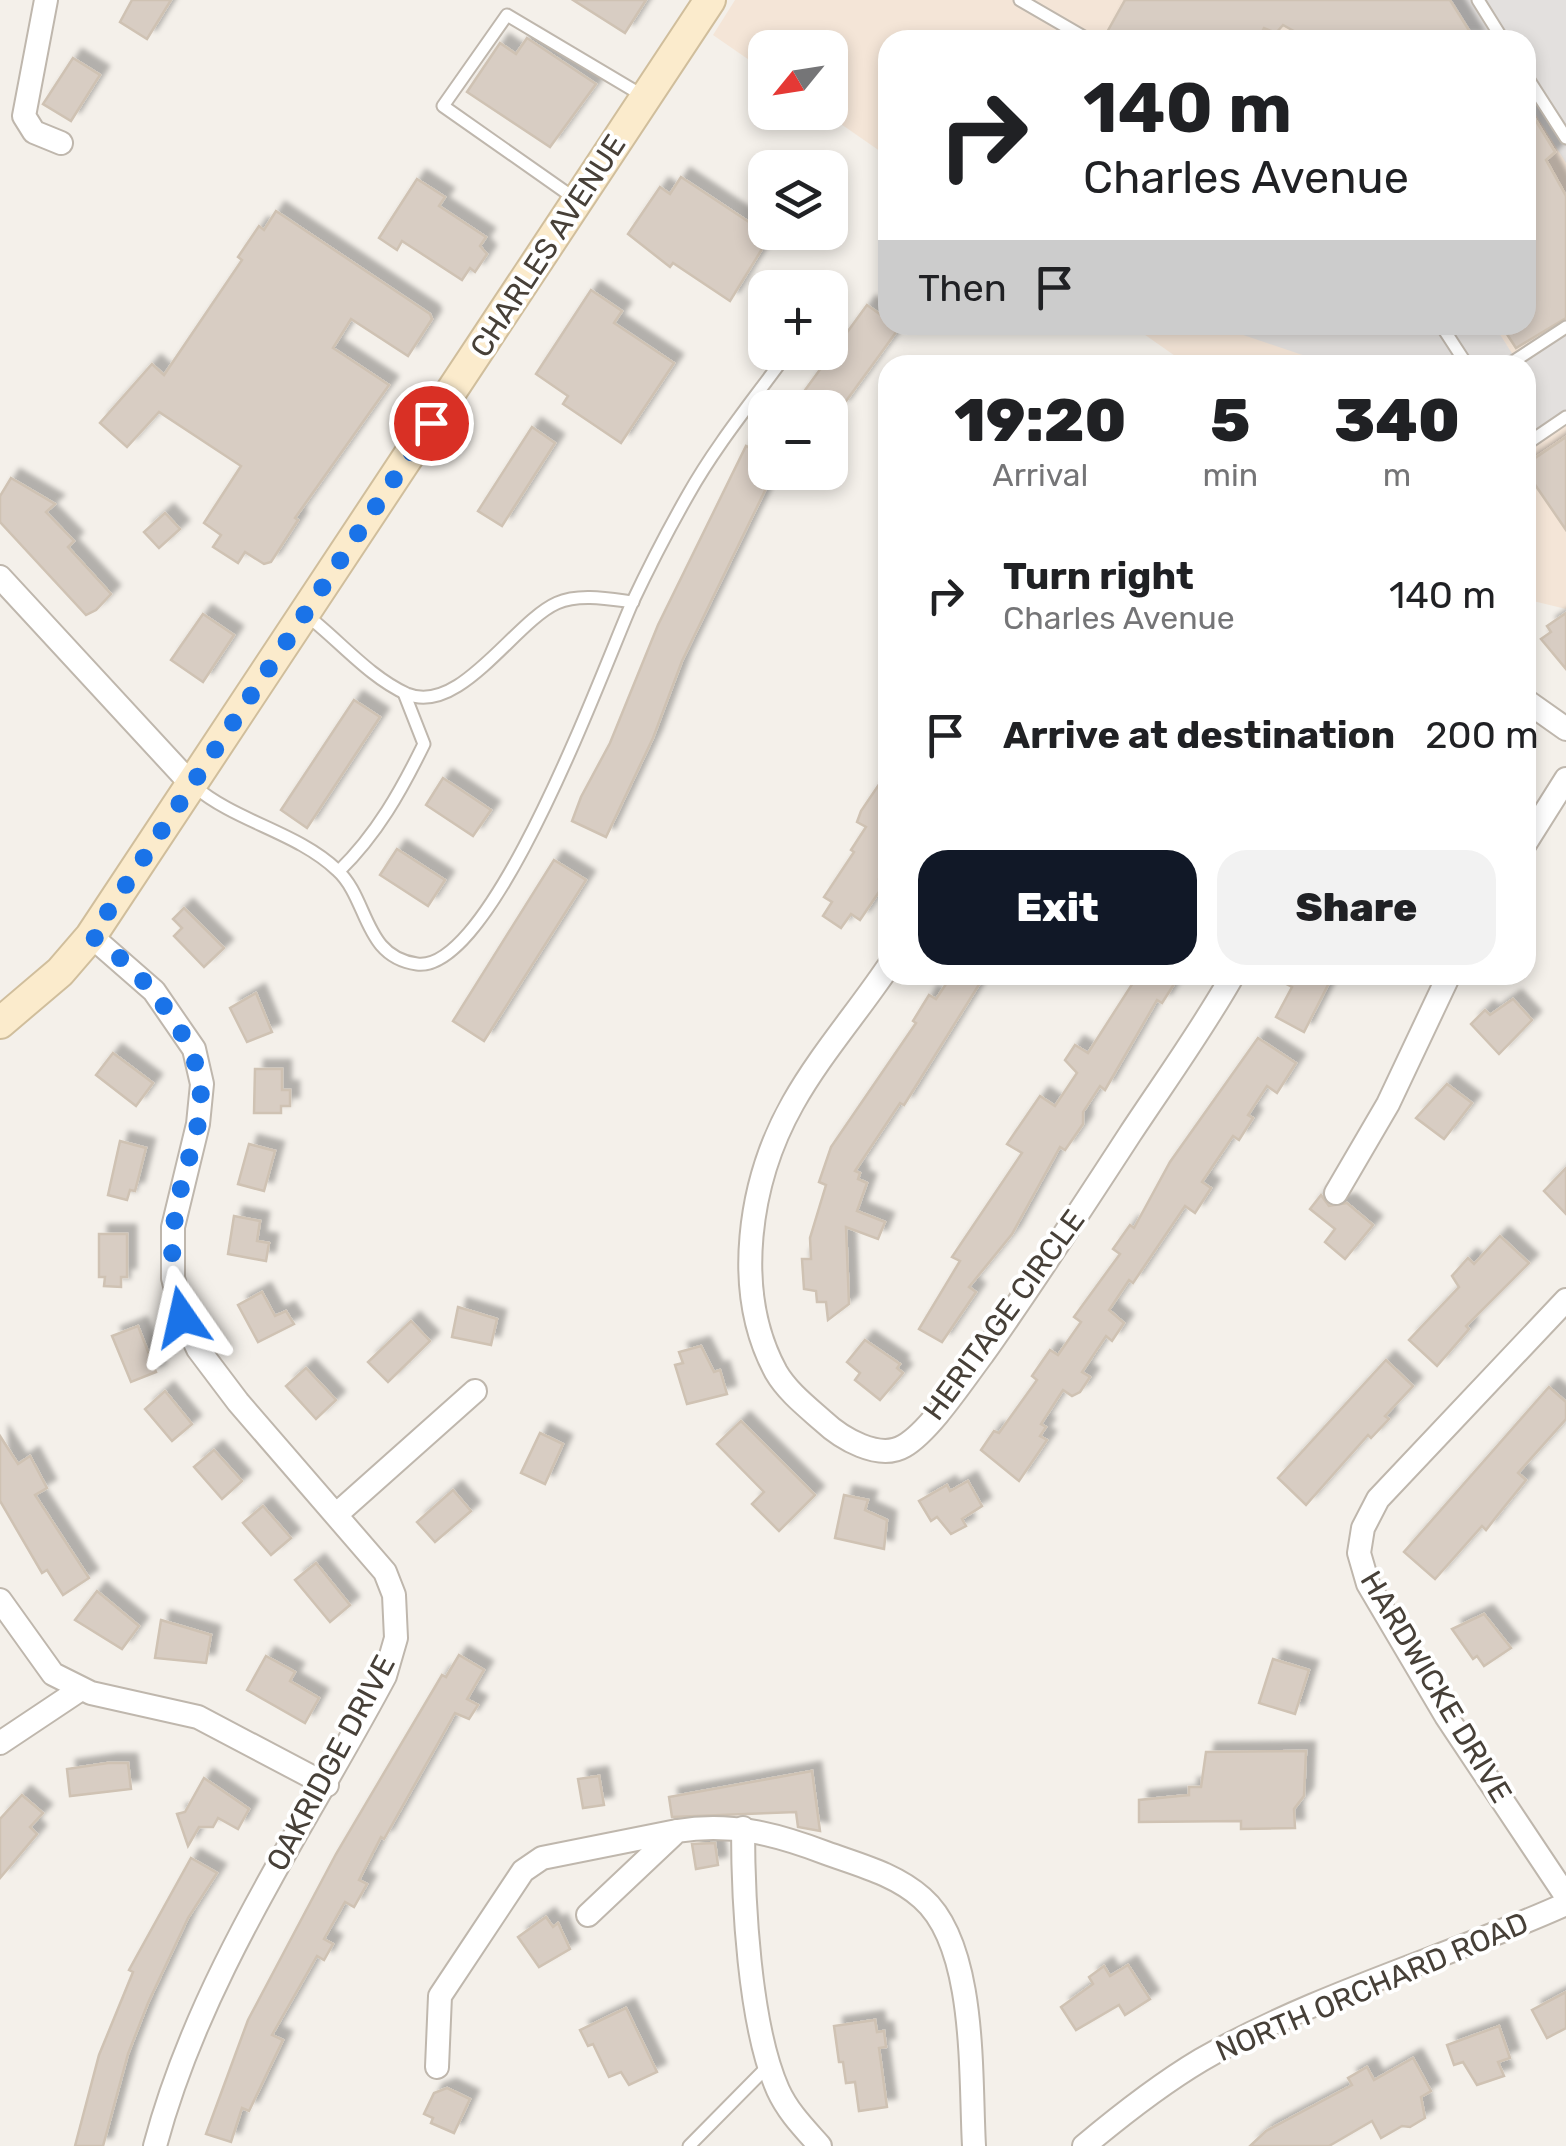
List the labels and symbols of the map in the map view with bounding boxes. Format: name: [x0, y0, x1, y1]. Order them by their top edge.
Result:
north arrow: [748, 30, 848, 130]
street label: CHARLES AVENUE: [463, 128, 633, 364]
pin: [389, 381, 474, 466]
street label: HERITAGE CIRCLE: [916, 1203, 1092, 1427]
position arrow: [130, 1265, 234, 1369]
street label: HARDWICKE DRIVE: [1353, 1565, 1519, 1809]
street label: OAKRIDGE DRIVE: [259, 1649, 403, 1877]
street label: NORTH ORCHARD ROAD: [1210, 1905, 1534, 2069]

